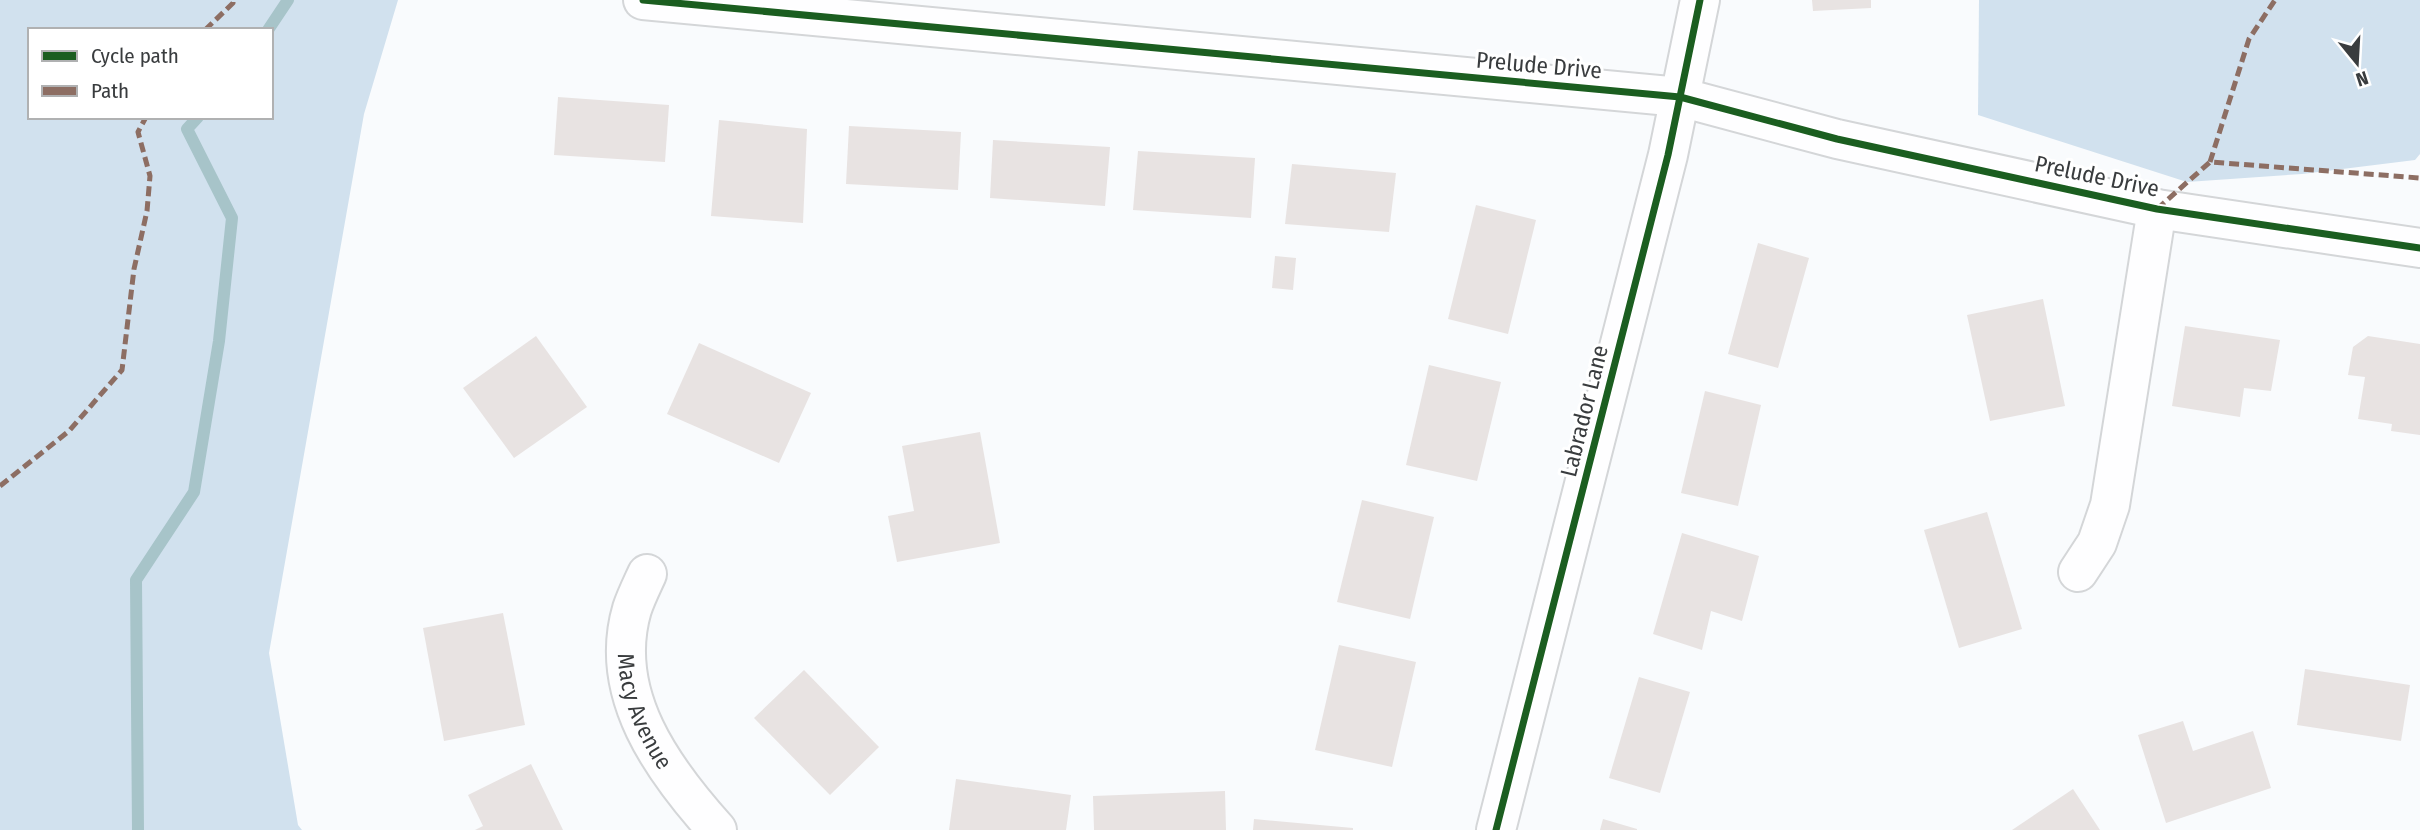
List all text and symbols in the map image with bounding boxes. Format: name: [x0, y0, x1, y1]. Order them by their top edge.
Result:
legend: [28, 28, 273, 119]
north arrow: [2322, 28, 2392, 98]
text: Cycle path: [91, 43, 179, 69]
street label: Prelude Drive: [1475, 46, 1603, 84]
text: N: [2353, 66, 2371, 91]
text: Path: [91, 78, 129, 104]
street label: Prelude Drive: [2032, 149, 2162, 203]
street label: Labrador Lane: [1554, 342, 1614, 480]
street label: Macy Avenue: [612, 652, 678, 774]

